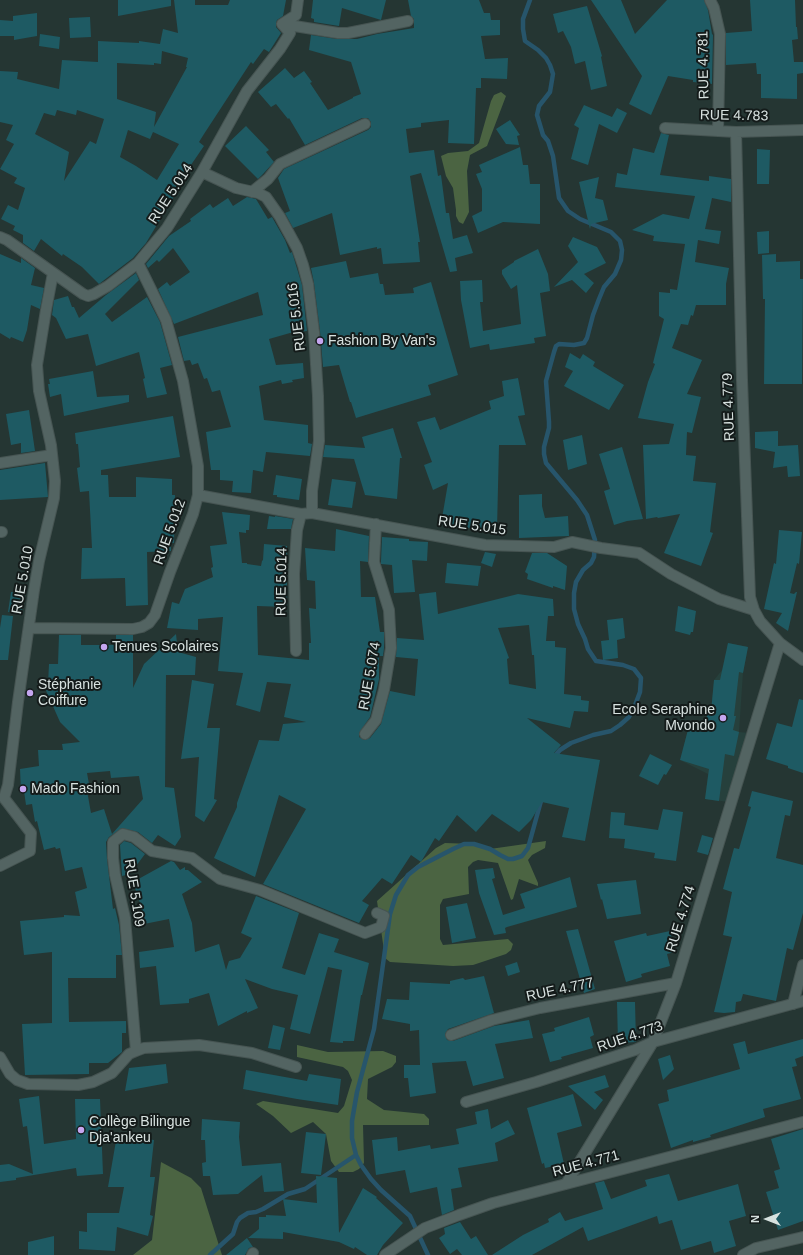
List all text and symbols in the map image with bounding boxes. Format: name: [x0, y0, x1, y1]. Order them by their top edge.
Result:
street label: RUE 4.781: [695, 31, 713, 99]
street label: RUE 4.783: [700, 107, 768, 125]
street label: RUE 5.014: [145, 161, 197, 227]
street label: RUE 5.016: [284, 282, 310, 352]
place label: Fashion By Van's: [328, 333, 435, 349]
marker: Fashion By Van's: [315, 336, 325, 346]
street label: RUE 4.779: [719, 372, 739, 442]
street label: RUE 5.012: [150, 497, 190, 567]
street label: RUE 5.015: [437, 513, 507, 539]
street label: RUE 5.010: [9, 545, 37, 615]
street label: RUE 5.014: [273, 548, 291, 616]
place label: Tenues Scolaires: [112, 639, 219, 655]
street label: RUE 5.074: [356, 641, 384, 711]
marker: Tenues Scolaires: [99, 642, 109, 652]
place label: Stéphanie Coiffure: [38, 677, 101, 710]
marker: Stéphanie Coiffure: [25, 688, 35, 698]
place label: Ecole Seraphine Mvondo: [612, 702, 715, 734]
marker: Ecole Seraphine Mvondo: [718, 713, 728, 723]
place label: Mado Fashion: [31, 781, 120, 797]
marker: Mado Fashion: [18, 784, 28, 794]
street label: RUE 5.109: [120, 858, 148, 928]
street label: RUE 4.774: [663, 884, 699, 954]
street label: RUE 4.777: [525, 975, 595, 1005]
street label: RUE 4.773: [595, 1018, 665, 1056]
place label: Collège Bilingue Dja'ankeu: [89, 1114, 190, 1146]
marker: Collège Bilingue Dja'ankeu: [76, 1125, 86, 1135]
street label: RUE 4.771: [551, 1147, 621, 1181]
north arrow: [747, 1199, 787, 1239]
text: N: [749, 1215, 761, 1223]

